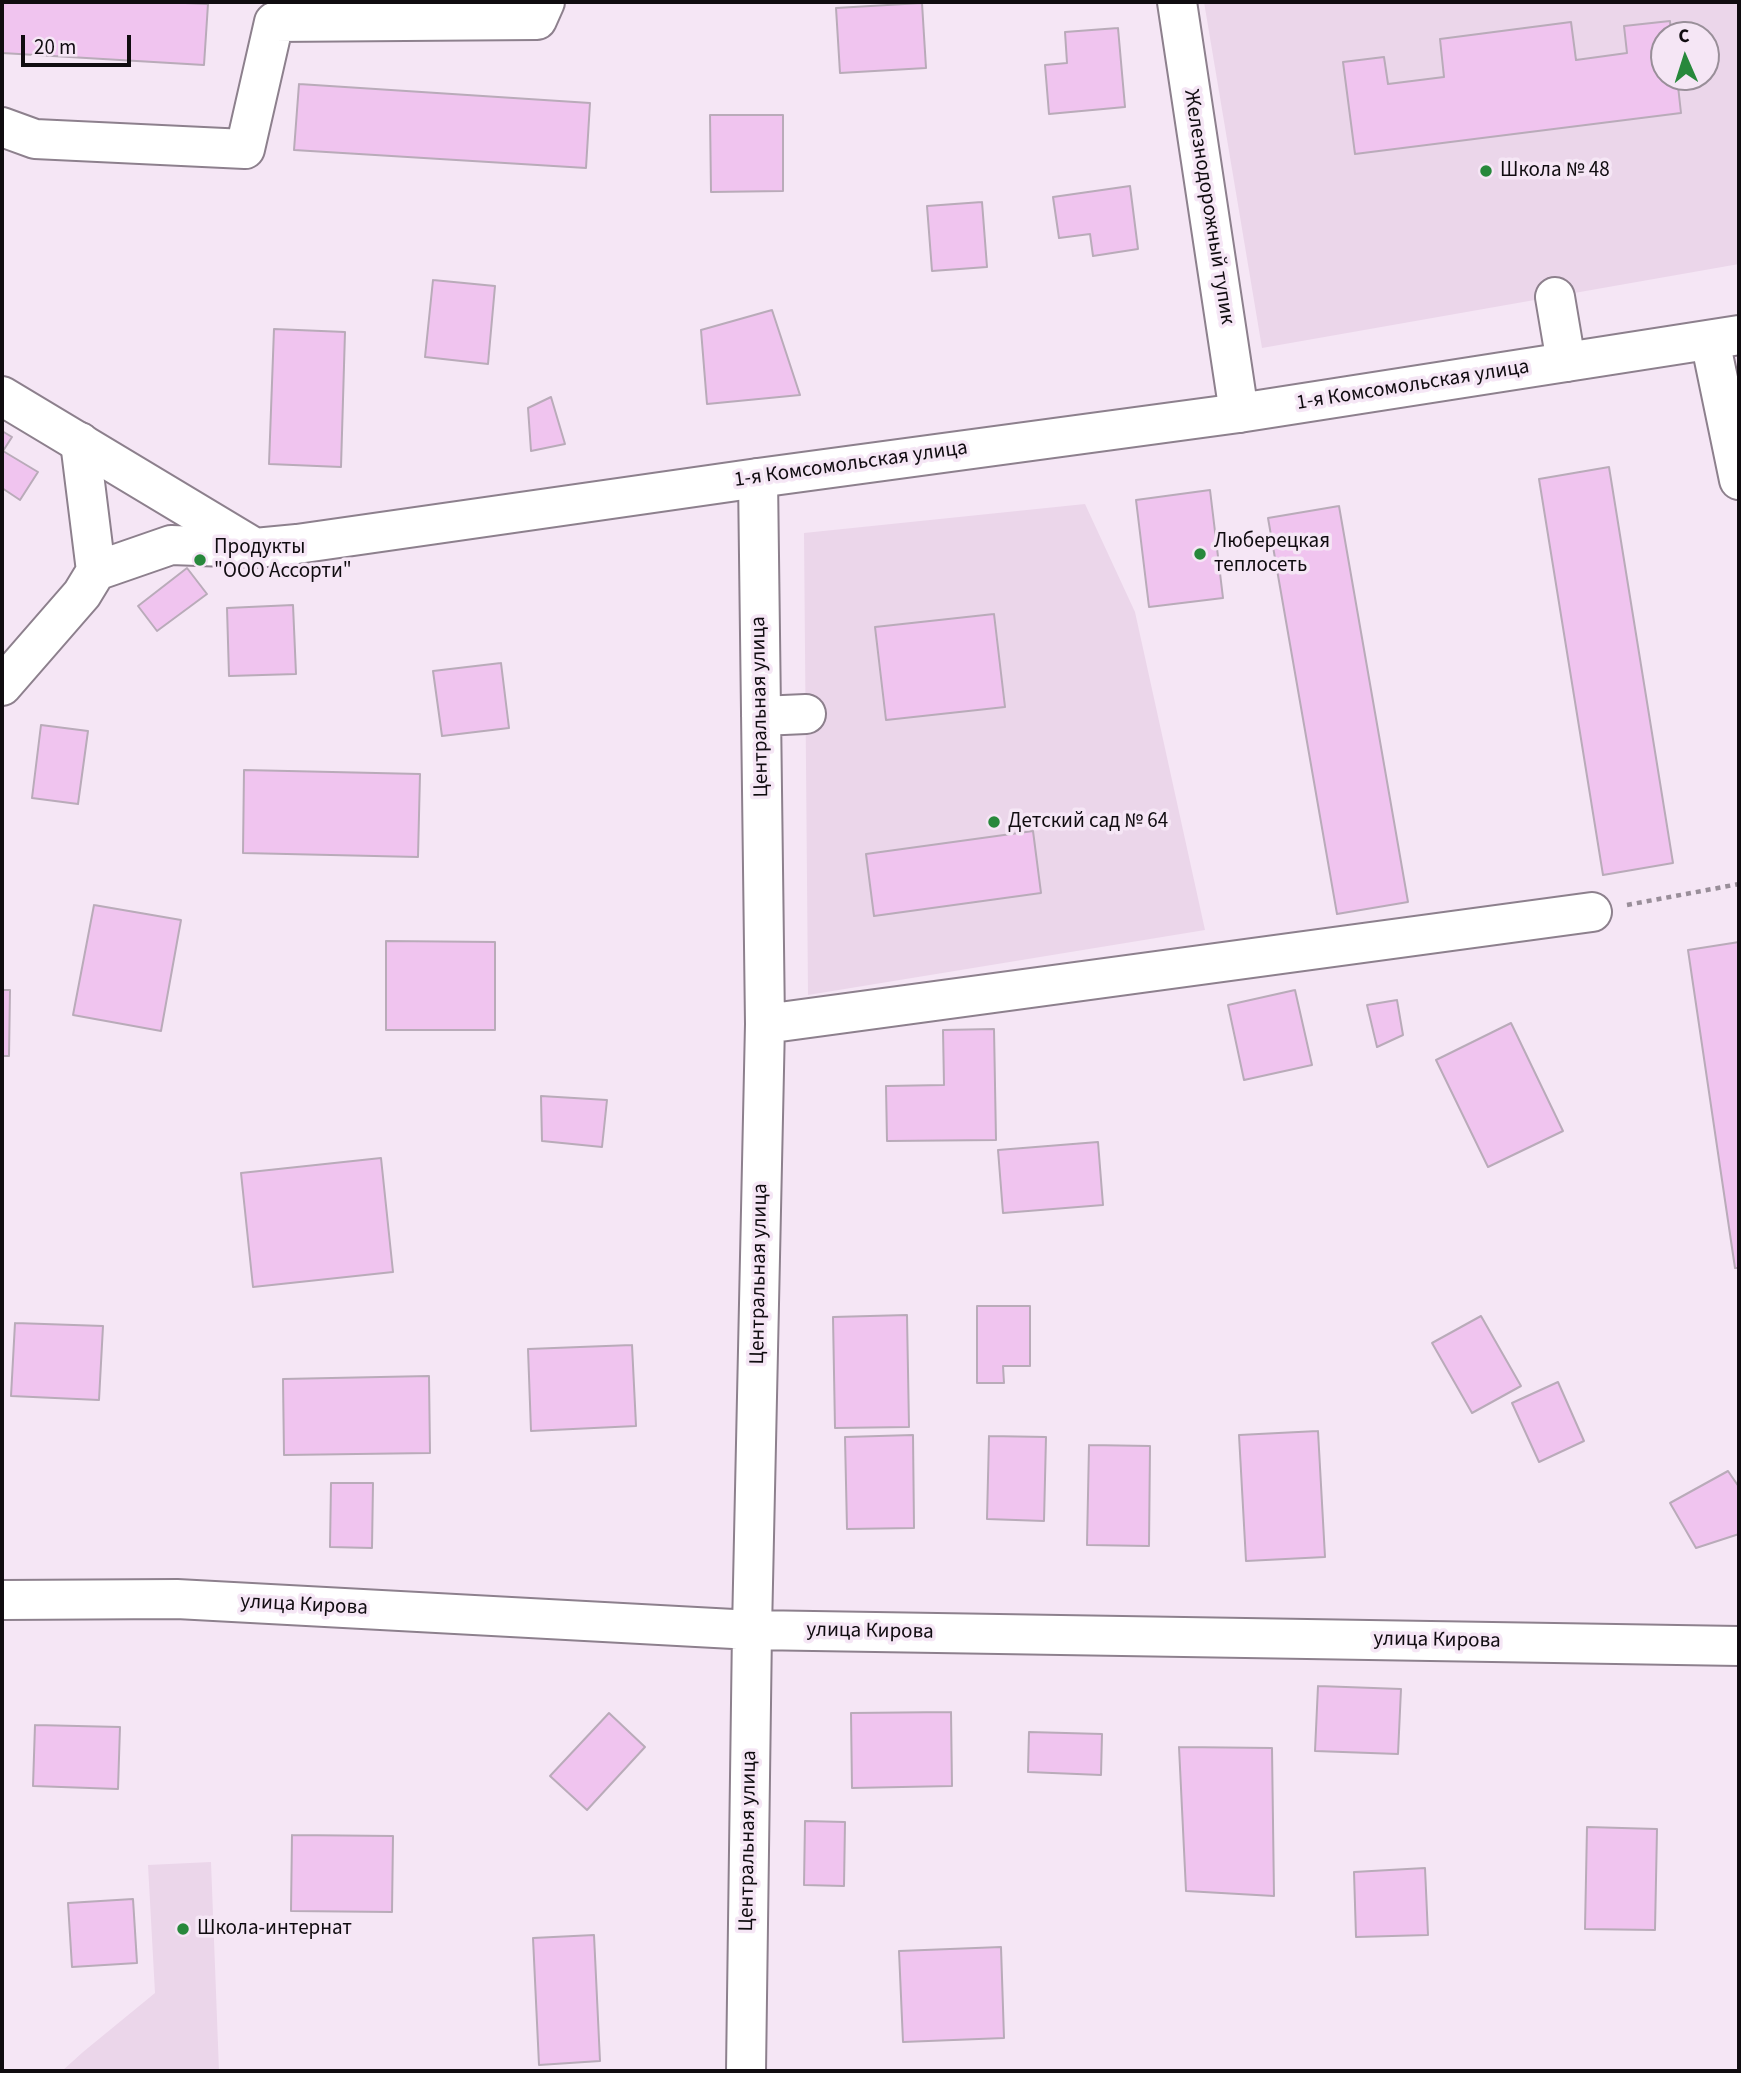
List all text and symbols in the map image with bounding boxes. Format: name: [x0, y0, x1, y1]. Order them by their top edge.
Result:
scale bar: [24, 21, 135, 65]
north arrow: [1650, 21, 1720, 91]
text: С: [1678, 23, 1690, 50]
text: 20 m: [34, 32, 76, 62]
street label: Железнодорожный тупик: [1177, 88, 1239, 326]
place label: Школа № 48: [1500, 158, 1610, 184]
marker: Школа № 48: [1478, 163, 1494, 179]
street label: 1-я Комсомольская улица: [1295, 355, 1531, 417]
street label: 1-я Комсомольская улица: [733, 436, 969, 494]
place label: Люберецкая теплосеть: [1214, 529, 1330, 579]
place label: Продукты "ООО Ассорти": [214, 535, 352, 585]
marker: Люберецкая теплосеть: [1192, 546, 1208, 562]
marker: Продукты "ООО Ассорти": [192, 552, 208, 568]
street label: Центральная улица: [747, 616, 775, 798]
place label: Детский сад № 64: [1008, 809, 1168, 835]
marker: Детский сад № 64: [986, 814, 1002, 830]
street label: Центральная улица: [746, 1183, 774, 1365]
street label: улица Кирова: [240, 1590, 368, 1622]
street label: улица Кирова: [806, 1618, 934, 1646]
street label: улица Кирова: [1373, 1627, 1501, 1655]
street label: Центральная улица: [735, 1750, 763, 1932]
place label: Школа-интернат: [197, 1916, 352, 1942]
marker: Школа-интернат: [175, 1921, 191, 1937]

